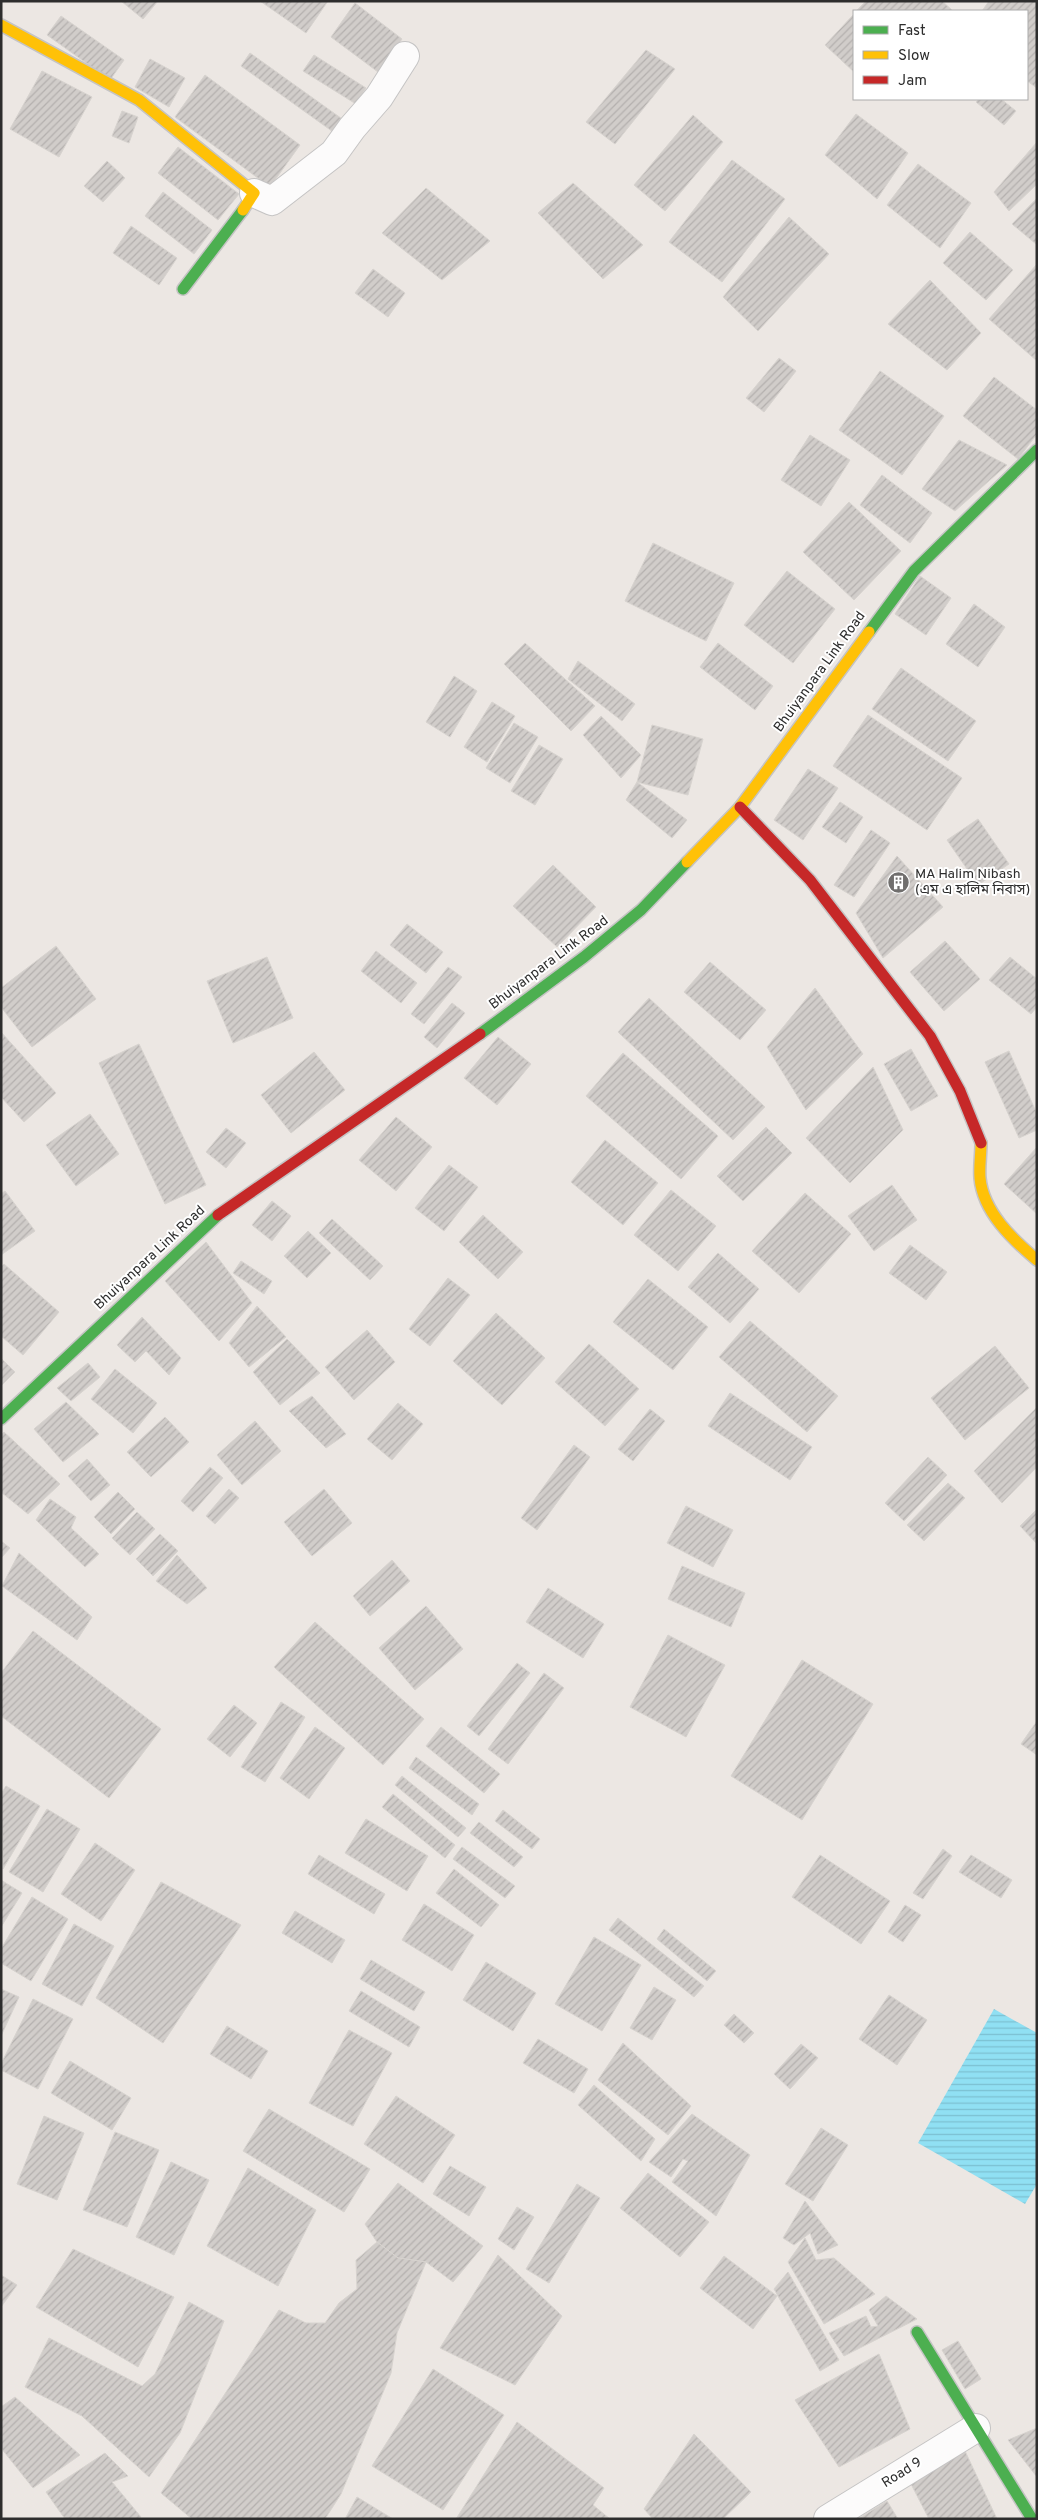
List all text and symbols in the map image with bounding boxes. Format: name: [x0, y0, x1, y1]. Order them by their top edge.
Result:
legend: [853, 10, 1028, 100]
text: Fast: [898, 22, 926, 41]
text: Slow: [898, 47, 930, 66]
text: Jam: [898, 72, 927, 91]
street label: Bhuiyanpara Link Road: [770, 608, 870, 736]
place label: MA Halim Nibash (এম এ হালিম নিবাস): [915, 866, 1030, 899]
building icon: MA Halim Nibash (এম এ হালিম নিবাস): [887, 870, 911, 894]
street label: Bhuiyanpara Link Road: [486, 913, 612, 1013]
street label: Bhuiyanpara Link Road: [91, 1202, 209, 1314]
street label: Road 9: [879, 2454, 925, 2492]

